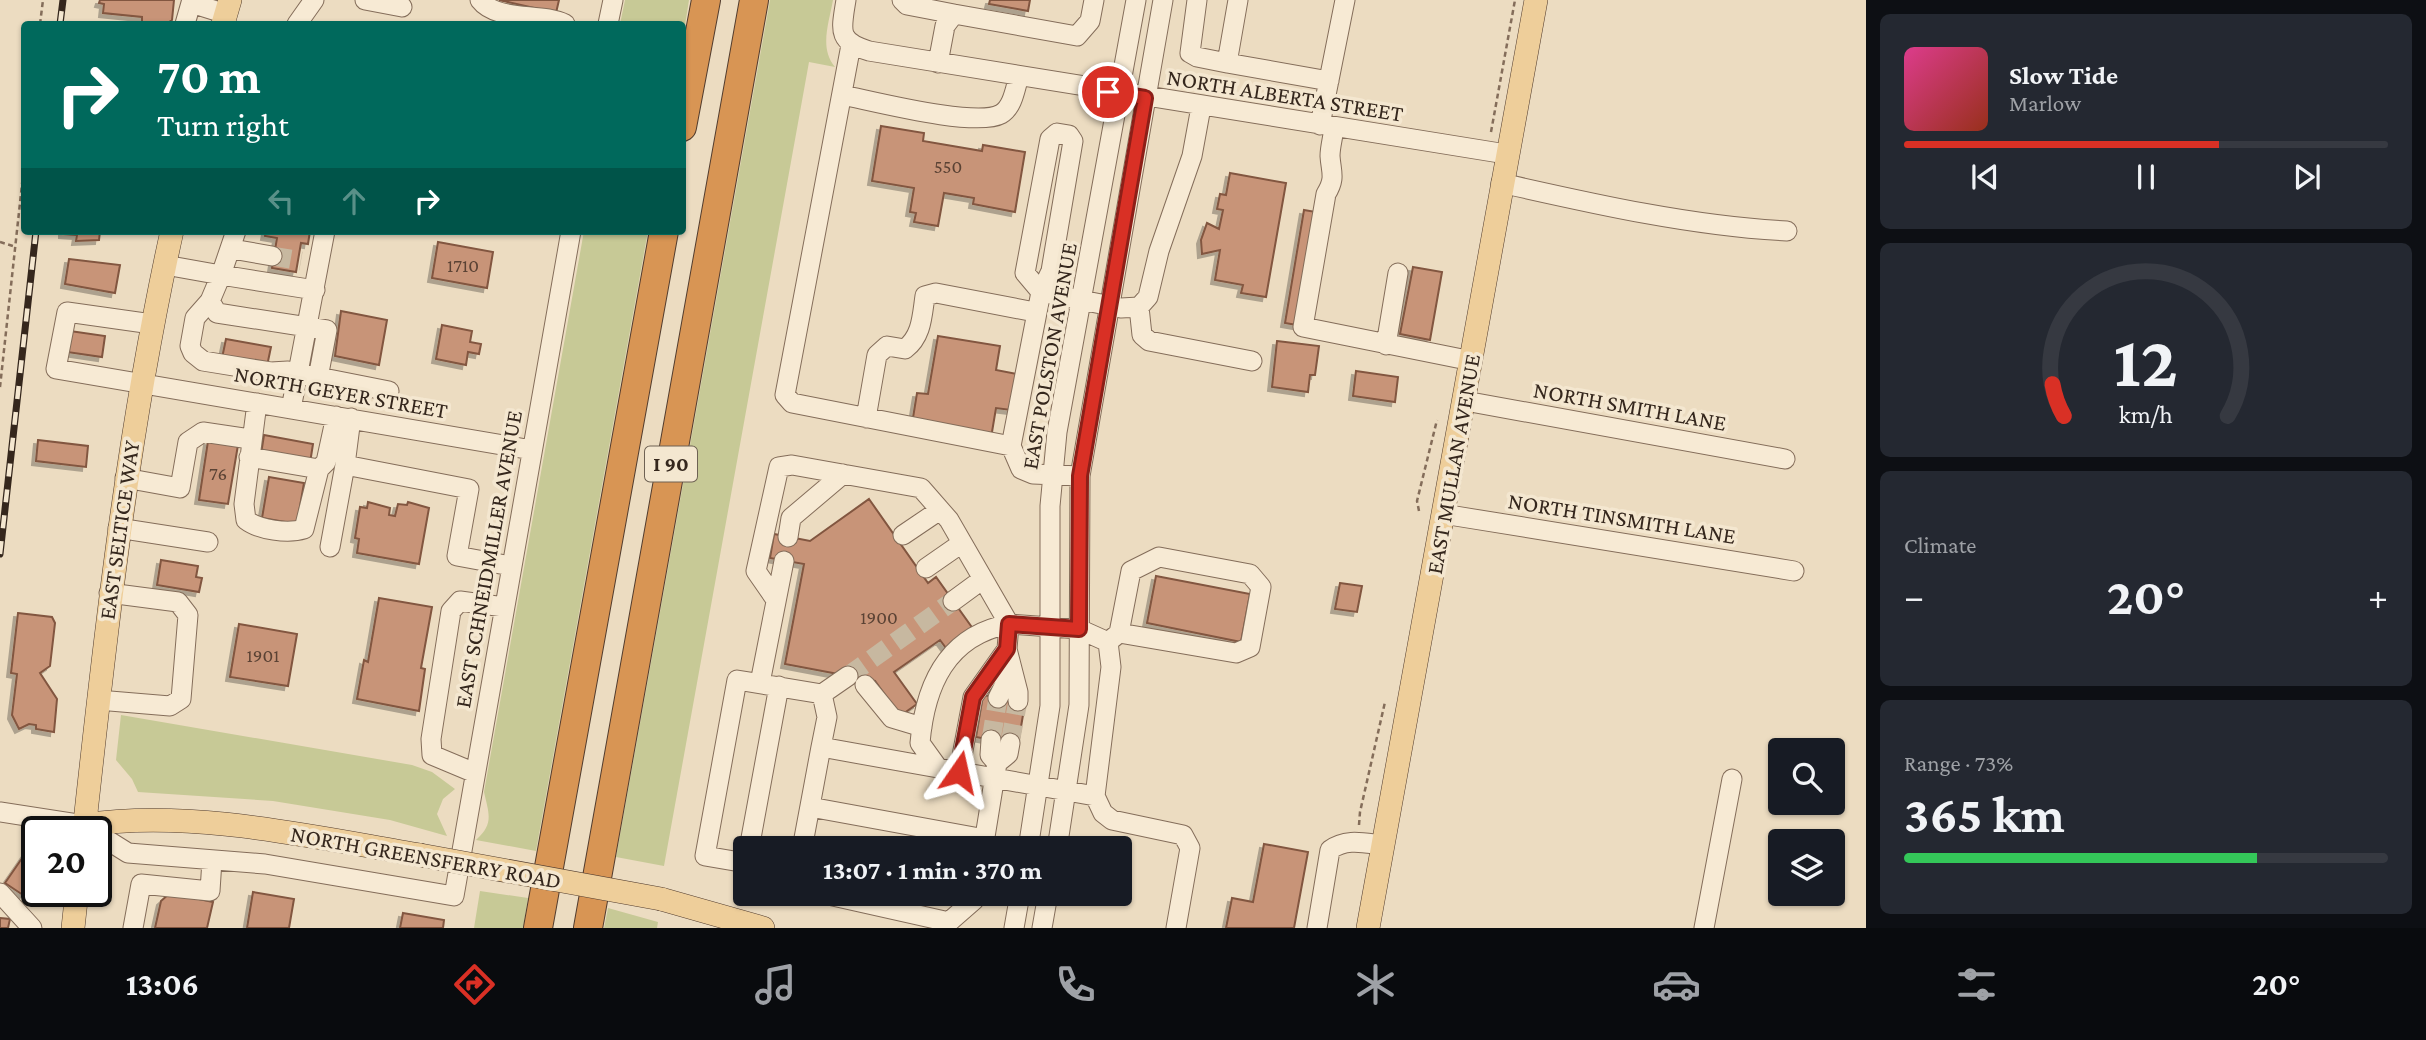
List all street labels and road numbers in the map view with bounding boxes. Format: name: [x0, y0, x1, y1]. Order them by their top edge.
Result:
street label: NORTH ALBERTA STREET: [1165, 63, 1406, 127]
street label: EAST POLSTON AVENUE: [1016, 241, 1082, 471]
street label: EAST MULLAN AVENUE: [1421, 352, 1485, 576]
street label: NORTH GEYER STREET: [232, 360, 450, 424]
street label: NORTH SMITH LANE: [1531, 376, 1729, 436]
street label: EAST SCHNEIDMILLER AVENUE: [449, 408, 527, 710]
street label: EAST SELTICE WAY: [94, 438, 145, 621]
road number: I 90: [645, 447, 697, 482]
street label: NORTH TINSMITH LANE: [1506, 487, 1738, 549]
street label: NORTH GREENSFERRY ROAD: [289, 820, 563, 894]

